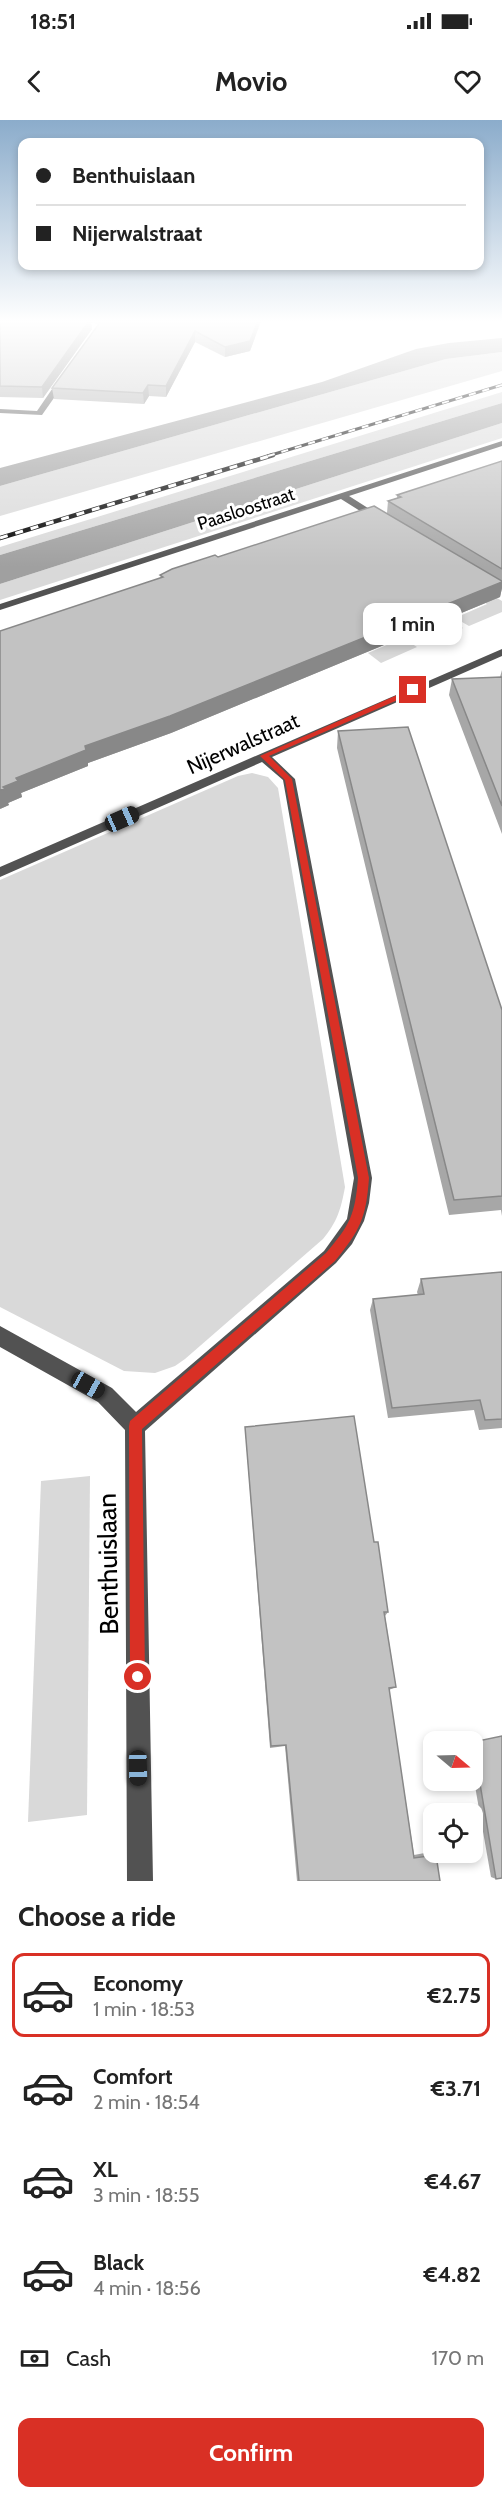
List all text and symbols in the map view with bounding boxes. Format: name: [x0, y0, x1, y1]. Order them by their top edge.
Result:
text: 18:51: [30, 8, 76, 35]
icon: back: [18, 65, 51, 98]
text: Movio: [215, 65, 287, 98]
icon: heart: [451, 65, 484, 98]
text: Benthuislaan: [72, 162, 195, 189]
text: Nijerwalstraat: [72, 220, 202, 247]
street label: Paasloostraat: [195, 483, 297, 535]
callout: 1 min: [364, 603, 462, 645]
text: 1 min: [390, 612, 435, 636]
route end: [399, 676, 426, 703]
street label: Nijerwalstraat: [183, 708, 303, 780]
car: [102, 803, 142, 835]
car: [68, 1368, 108, 1402]
street label: Benthuislaan: [91, 1493, 125, 1635]
route start: [124, 1663, 151, 1690]
north arrow: [423, 1731, 483, 1791]
map controls: [423, 1731, 483, 1863]
car: [129, 1750, 147, 1786]
button: locate: [423, 1803, 483, 1863]
text: Choose a ride: [18, 1900, 176, 1933]
icon: car: [21, 1968, 75, 2022]
text: Economy: [93, 1970, 183, 1997]
text: €2.75: [427, 1982, 481, 2009]
text: 1 min · 18:53: [93, 1997, 195, 2021]
icon: car: [21, 2061, 75, 2115]
text: Comfort: [93, 2063, 172, 2090]
text: €3.71: [431, 2075, 481, 2102]
text: 2 min · 18:54: [93, 2090, 200, 2114]
icon: car: [21, 2154, 75, 2208]
text: XL: [93, 2156, 118, 2183]
text: €4.67: [425, 2168, 481, 2195]
text: 3 min · 18:55: [93, 2183, 199, 2207]
icon: car: [21, 2247, 75, 2301]
text: Black: [93, 2249, 144, 2276]
text: €4.82: [423, 2261, 481, 2288]
text: 4 min · 18:56: [93, 2276, 201, 2300]
icon: cash: [18, 2342, 51, 2375]
text: Cash: [66, 2345, 111, 2372]
text: 170 m: [432, 2346, 484, 2370]
button: Confirm: [18, 2418, 484, 2487]

